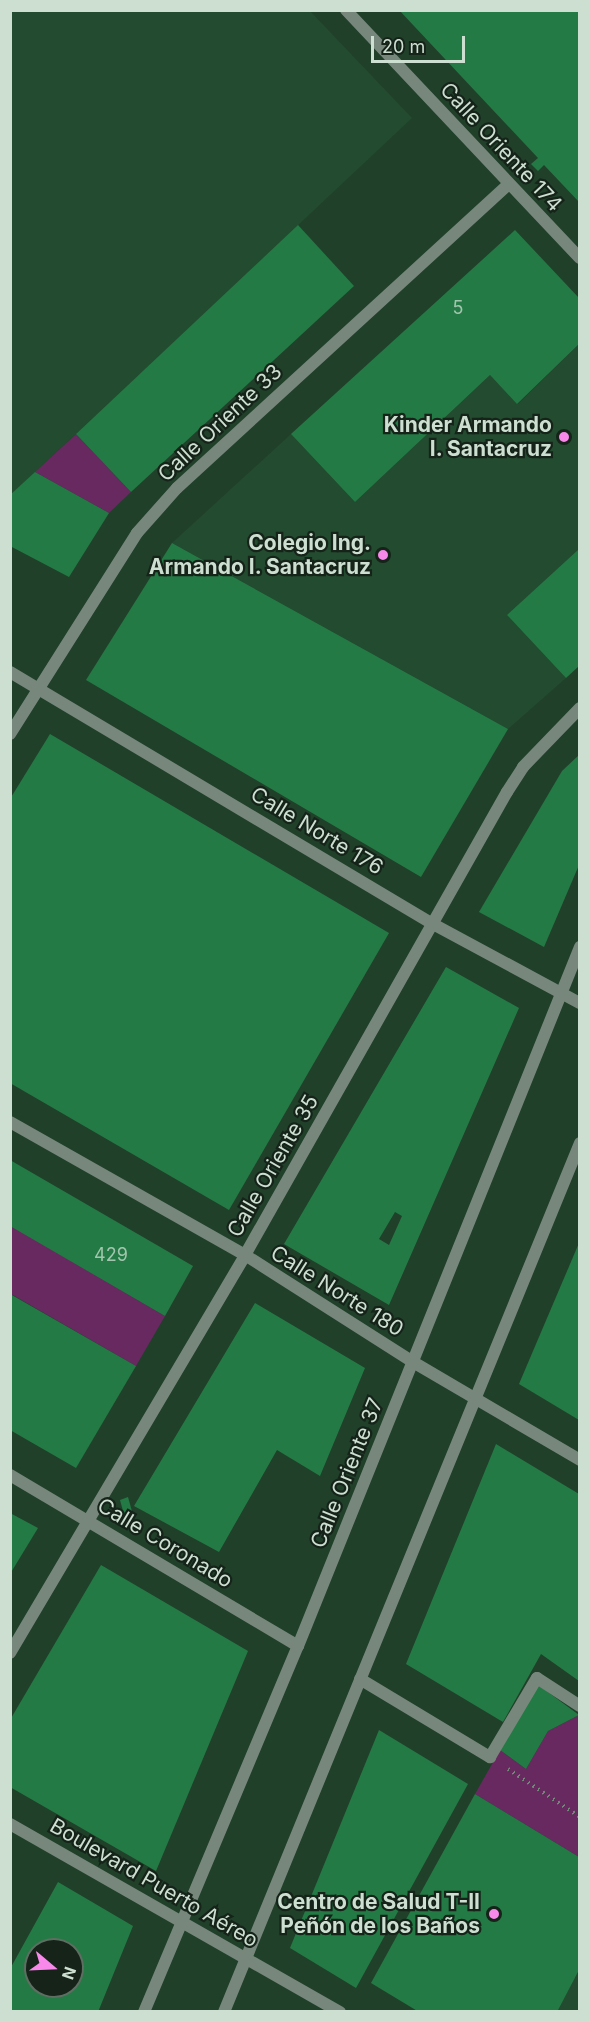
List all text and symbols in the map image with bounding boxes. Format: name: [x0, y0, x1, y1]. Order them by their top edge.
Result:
scale bar: [374, 24, 468, 62]
text: 20 m: [382, 36, 425, 57]
street label: Calle Oriente 174: [435, 77, 567, 217]
house number: 5: [453, 297, 463, 319]
street label: Calle Oriente 33: [153, 359, 287, 487]
place label: Kinder Armando I. Santacruz: [384, 412, 552, 462]
marker: Kinder Armando I. Santacruz: [557, 430, 571, 444]
place label: Colegio Ing. Armando I. Santacruz: [148, 530, 371, 580]
marker: Colegio Ing. Armando I. Santacruz: [376, 548, 390, 562]
street label: Calle Norte 176: [246, 782, 388, 880]
street label: Calle Oriente 35: [222, 1090, 324, 1242]
street label: Calle Norte 180: [266, 1240, 408, 1342]
house number: 429: [94, 1244, 128, 1266]
street label: Calle Oriente 37: [306, 1394, 388, 1552]
street label: Calle Coronado: [93, 1493, 237, 1593]
street label: Boulevard Puerto Aéreo: [45, 1813, 263, 1953]
place label: Centro de Salud T-II Peñón de los Baños: [277, 1889, 480, 1939]
marker: Centro de Salud T-II Peñón de los Baños: [485, 1905, 503, 1923]
north arrow: [24, 1938, 84, 1998]
text: N: [58, 1964, 81, 1982]

